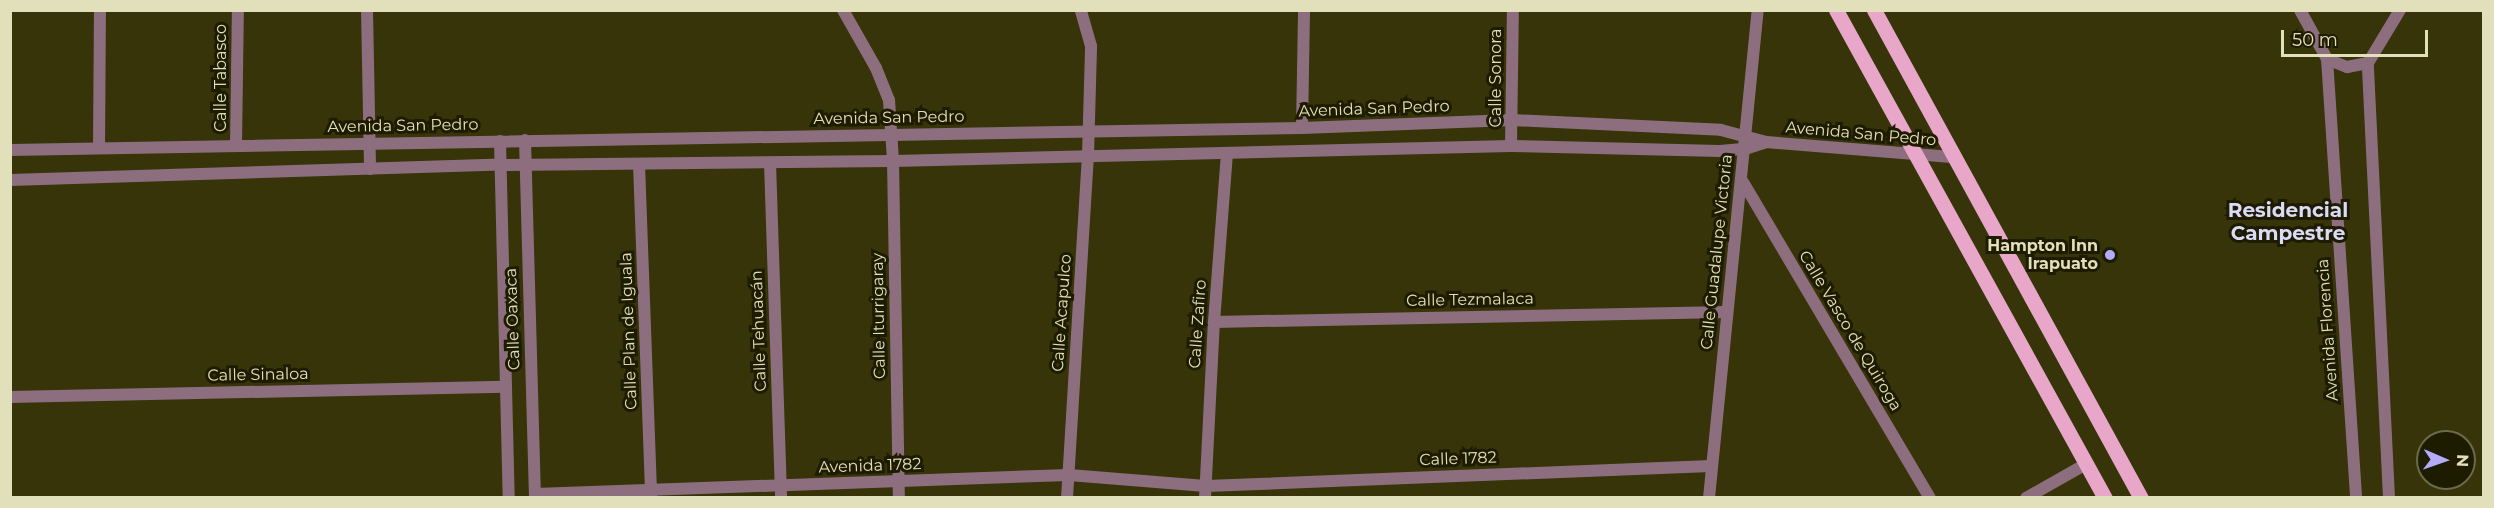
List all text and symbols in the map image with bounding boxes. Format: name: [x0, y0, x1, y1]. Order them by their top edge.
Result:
scale bar: [2284, 18, 2431, 56]
street label: Calle Tabasco: [211, 24, 231, 132]
street label: Calle Sonora: [1486, 28, 1506, 128]
text: 50 m: [2292, 29, 2338, 51]
street label: Avenida San Pedro: [1298, 97, 1450, 121]
street label: Avenida San Pedro: [813, 107, 965, 129]
street label: Avenida San Pedro: [327, 115, 479, 137]
street label: Avenida San Pedro: [1785, 118, 1937, 150]
street label: Calle Guadalupe Victoria: [1697, 153, 1737, 351]
district label: Residencial Campestre: [2228, 198, 2348, 245]
place label: Hampton Inn Irapuato: [1987, 236, 2098, 274]
street label: Calle Vasco de Quiroga: [1794, 247, 1906, 415]
marker: Hampton Inn Irapuato: [2103, 248, 2117, 262]
street label: Calle Plan de Iguala: [617, 252, 641, 410]
street label: Calle Iturrigaray: [868, 253, 890, 379]
street label: Calle Acapulco: [1048, 254, 1076, 372]
street label: Avenida Florencia: [2313, 258, 2343, 402]
street label: Calle Oaxaca: [502, 268, 524, 370]
street label: Calle Tehuacán: [747, 270, 771, 392]
street label: Calle Zafiro: [1185, 279, 1211, 369]
street label: Calle Tezmalaca: [1406, 289, 1534, 311]
street label: Calle Sinaloa: [207, 365, 309, 385]
north arrow: [2416, 430, 2476, 490]
street label: Calle 1782: [1419, 448, 1497, 470]
text: N: [2453, 454, 2472, 467]
street label: Avenida 1782: [818, 455, 922, 477]

